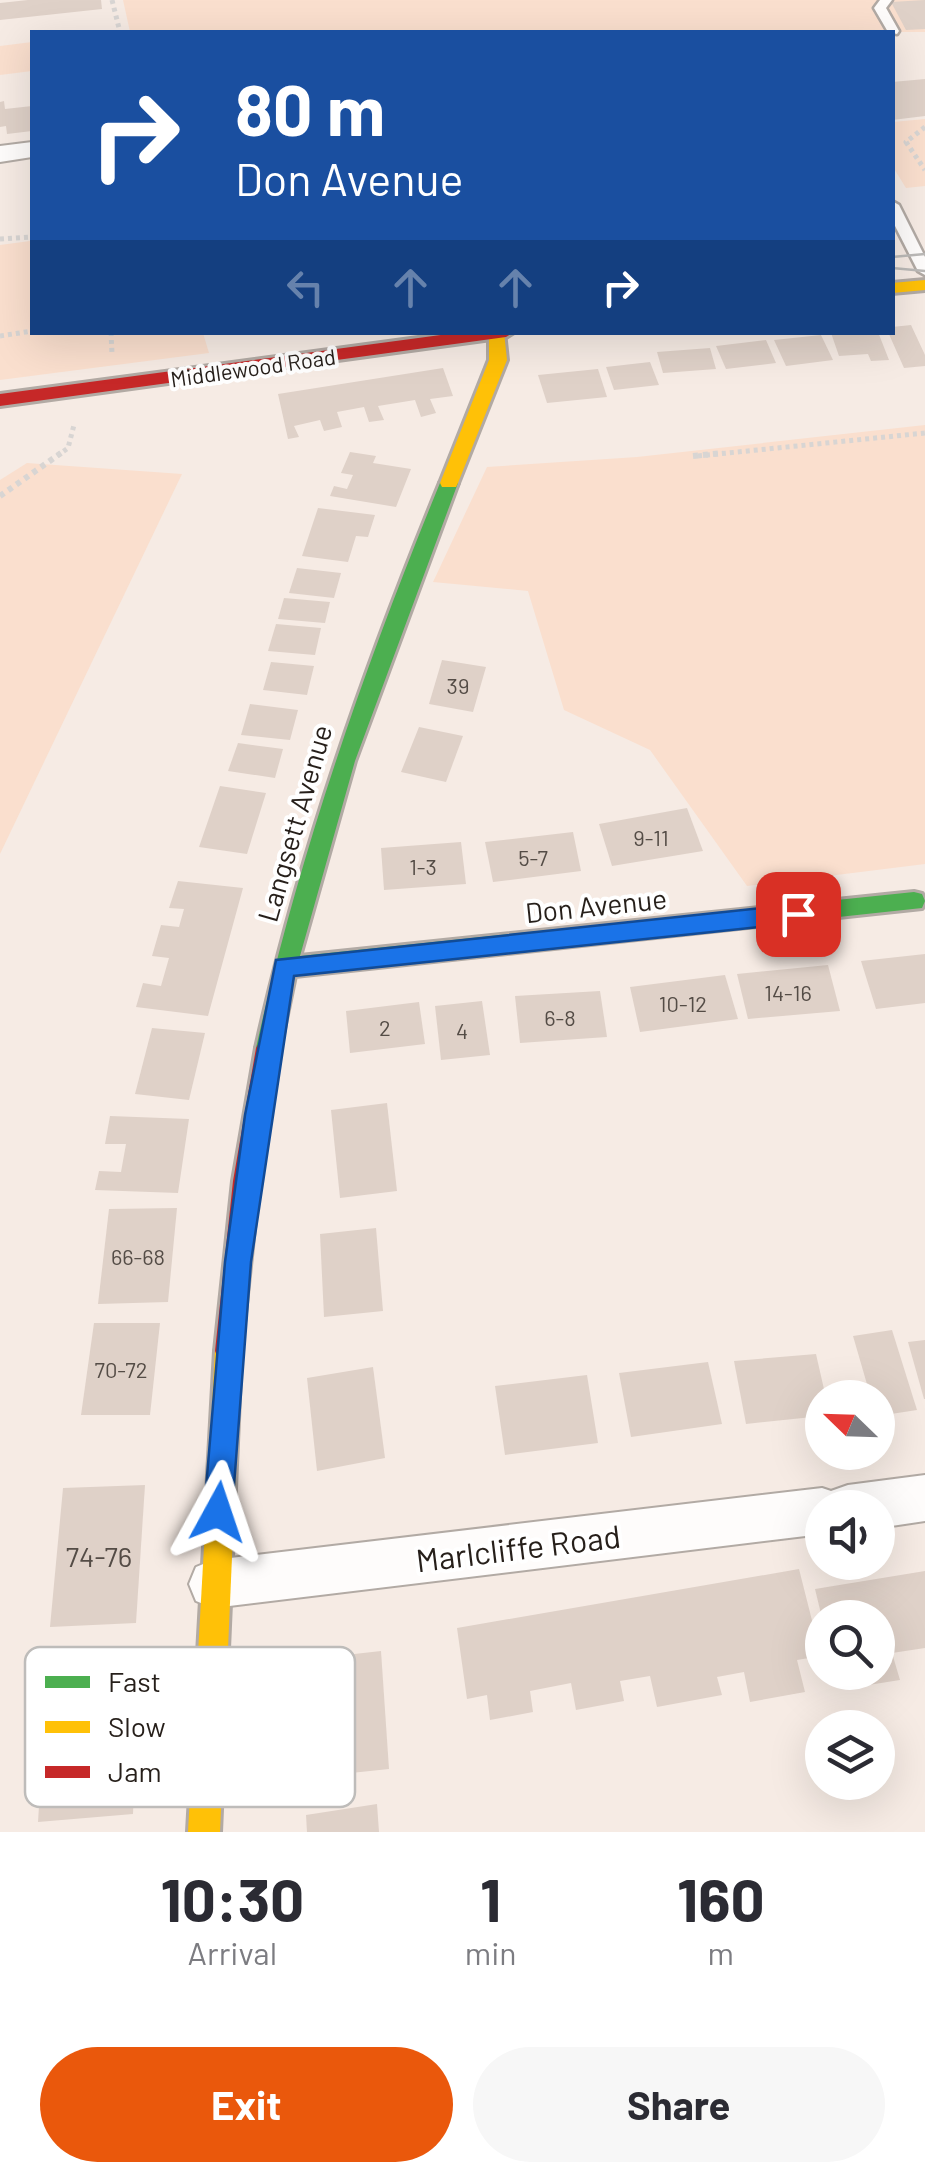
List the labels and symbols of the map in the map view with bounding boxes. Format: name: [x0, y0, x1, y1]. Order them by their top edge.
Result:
street label: Middlewood Road: [169, 343, 337, 391]
house number: 39: [447, 672, 469, 698]
street label: Langsett Avenue: [250, 721, 338, 925]
house number: 9-11: [633, 824, 669, 850]
house number: 5-7: [518, 844, 548, 870]
house number: 1-3: [409, 853, 437, 879]
pin: [756, 872, 841, 957]
street label: Don Avenue: [523, 881, 669, 929]
house number: 14-16: [764, 979, 812, 1005]
house number: 10-12: [659, 990, 707, 1016]
house number: 6-8: [544, 1004, 576, 1030]
house number: 2: [379, 1014, 391, 1040]
house number: 4: [456, 1017, 468, 1043]
house number: 66-68: [111, 1243, 165, 1269]
house number: 70-72: [95, 1356, 148, 1382]
north arrow: [805, 1380, 895, 1470]
position arrow: [166, 1460, 270, 1564]
street label: Marlcliffe Road: [414, 1516, 622, 1578]
house number: 74-76: [66, 1539, 132, 1573]
legend: [25, 1647, 355, 1807]
text: Fast: [108, 1664, 161, 1698]
text: Slow: [108, 1709, 166, 1743]
text: Jam: [108, 1754, 162, 1788]

